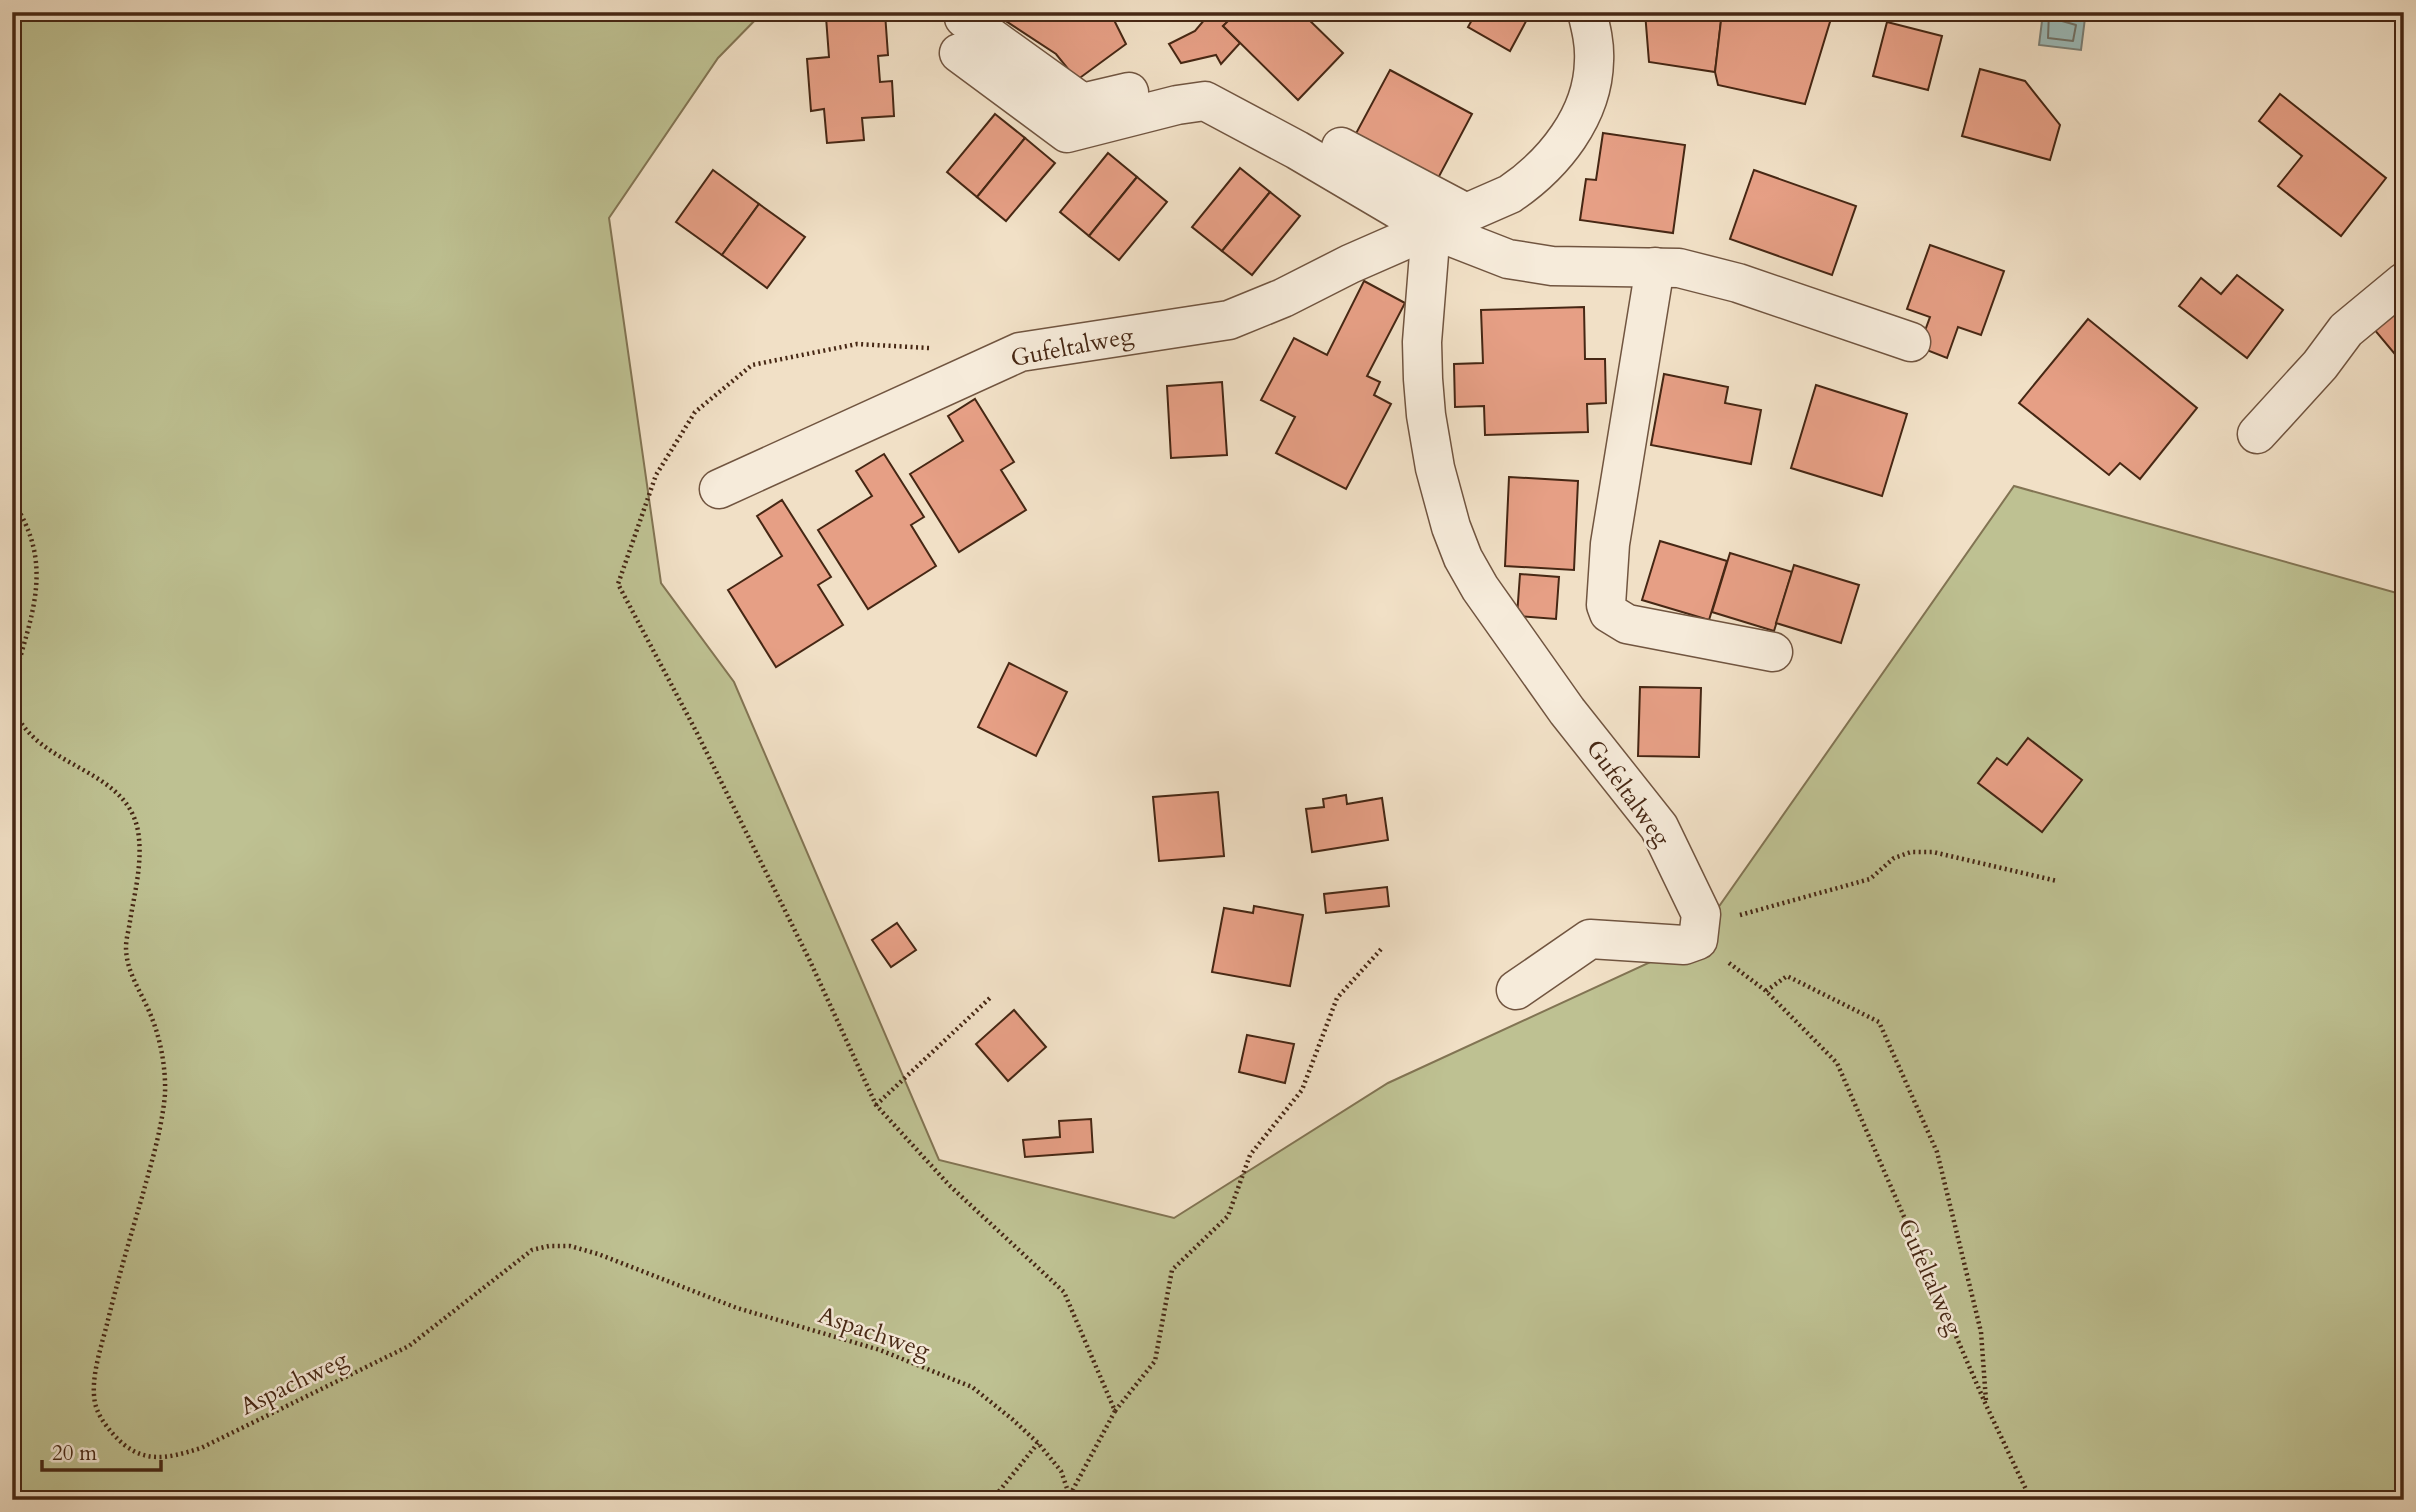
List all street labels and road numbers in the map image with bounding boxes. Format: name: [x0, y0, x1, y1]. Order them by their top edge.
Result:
street label: Gufeltalweg: [1008, 319, 1137, 375]
street label: Gufeltalweg: [1578, 733, 1678, 853]
street label: Gufeltalweg: [1890, 1214, 1971, 1341]
street label: Aspachweg: [814, 1299, 935, 1368]
street label: Aspachweg: [235, 1343, 354, 1423]

